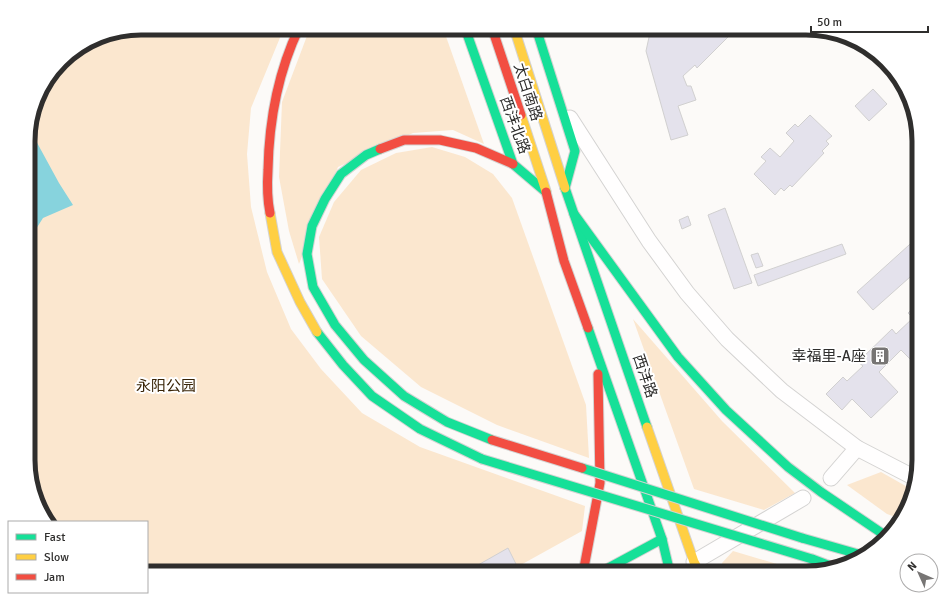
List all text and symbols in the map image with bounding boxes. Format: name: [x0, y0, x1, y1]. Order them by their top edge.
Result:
scale bar: [811, 8, 928, 34]
text: 50 m: [817, 15, 842, 30]
street label: 太白南路: [510, 61, 546, 123]
street label: 西沣北路: [496, 94, 534, 156]
building icon: 幸福里-A座: [869, 345, 891, 367]
place label: 幸福里-A座: [792, 347, 866, 365]
street label: 西沣路: [629, 352, 661, 400]
park label: 永阳公园: [136, 377, 196, 395]
legend: [8, 521, 148, 593]
text: Fast: [44, 530, 65, 545]
text: Slow: [44, 550, 69, 565]
north arrow: [899, 553, 939, 593]
text: N: [905, 559, 920, 574]
text: Jam: [44, 570, 65, 585]

